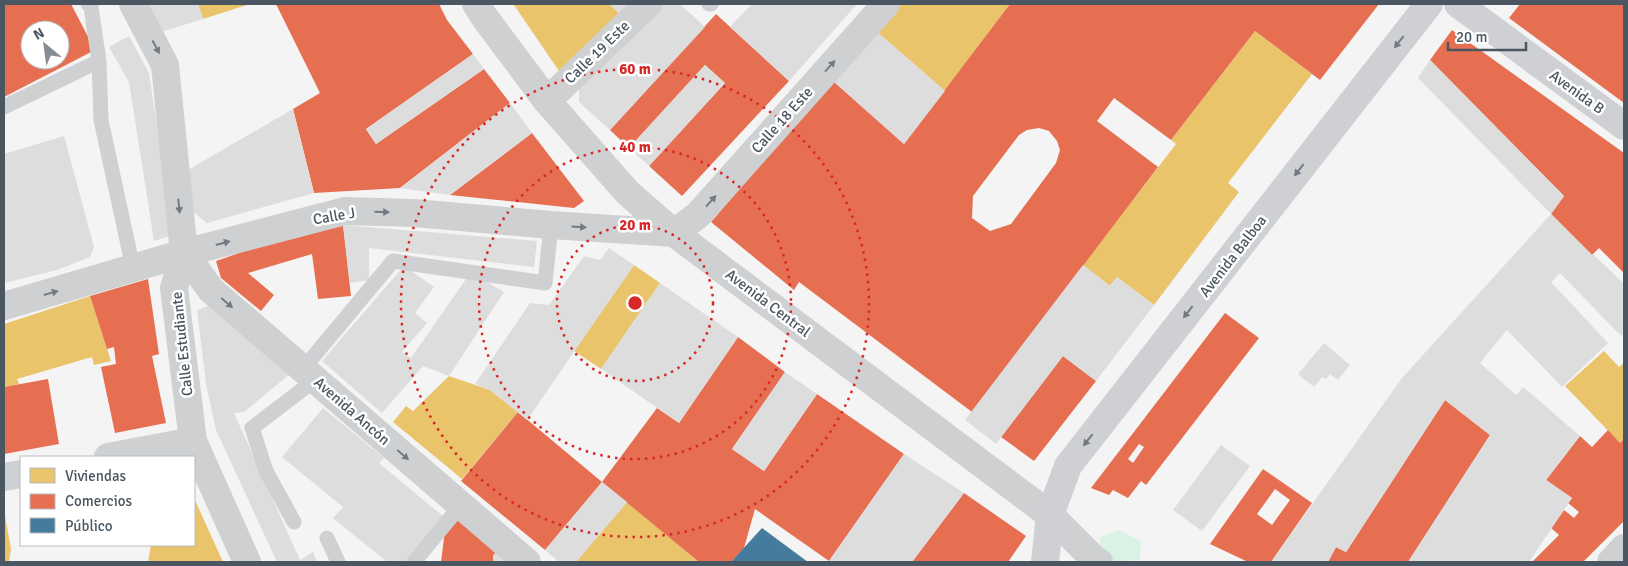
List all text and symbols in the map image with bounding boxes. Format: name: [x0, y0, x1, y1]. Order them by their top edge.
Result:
street label: Calle 19 Este: [561, 17, 633, 87]
north arrow: [20, 20, 70, 70]
scale bar: [1448, 20, 1526, 52]
text: N: [31, 24, 47, 44]
text: 20 m: [1456, 28, 1487, 46]
one-way arrow: [1394, 35, 1405, 48]
one-way arrow: [151, 40, 160, 54]
text: 60 m: [619, 60, 651, 78]
one-way arrow: [825, 60, 836, 73]
street label: Avenida B: [1546, 66, 1608, 118]
street label: Calle 18 Este: [748, 83, 816, 157]
text: 40 m: [619, 138, 651, 156]
one-way arrow: [1294, 163, 1305, 176]
one-way arrow: [705, 195, 717, 207]
one-way arrow: [175, 199, 183, 215]
street label: Calle J: [311, 203, 357, 229]
one-way arrow: [374, 208, 390, 216]
street label: Avenida Balboa: [1196, 212, 1270, 300]
text: 20 m: [619, 216, 651, 234]
one-way arrow: [571, 224, 587, 232]
one-way arrow: [216, 239, 231, 247]
street label: Avenida Central: [722, 265, 814, 341]
one-way arrow: [43, 288, 58, 296]
street label: Calle Estudiante: [168, 291, 196, 397]
centre of rings: [626, 294, 644, 312]
one-way arrow: [220, 297, 232, 309]
one-way arrow: [1183, 305, 1194, 318]
street label: Avenida Ancón: [310, 373, 394, 449]
one-way arrow: [1083, 433, 1094, 446]
one-way arrow: [396, 449, 408, 461]
legend: [20, 456, 195, 546]
text: Viviendas: [65, 467, 126, 485]
text: Comercios: [65, 492, 133, 510]
text: Público: [65, 517, 113, 535]

